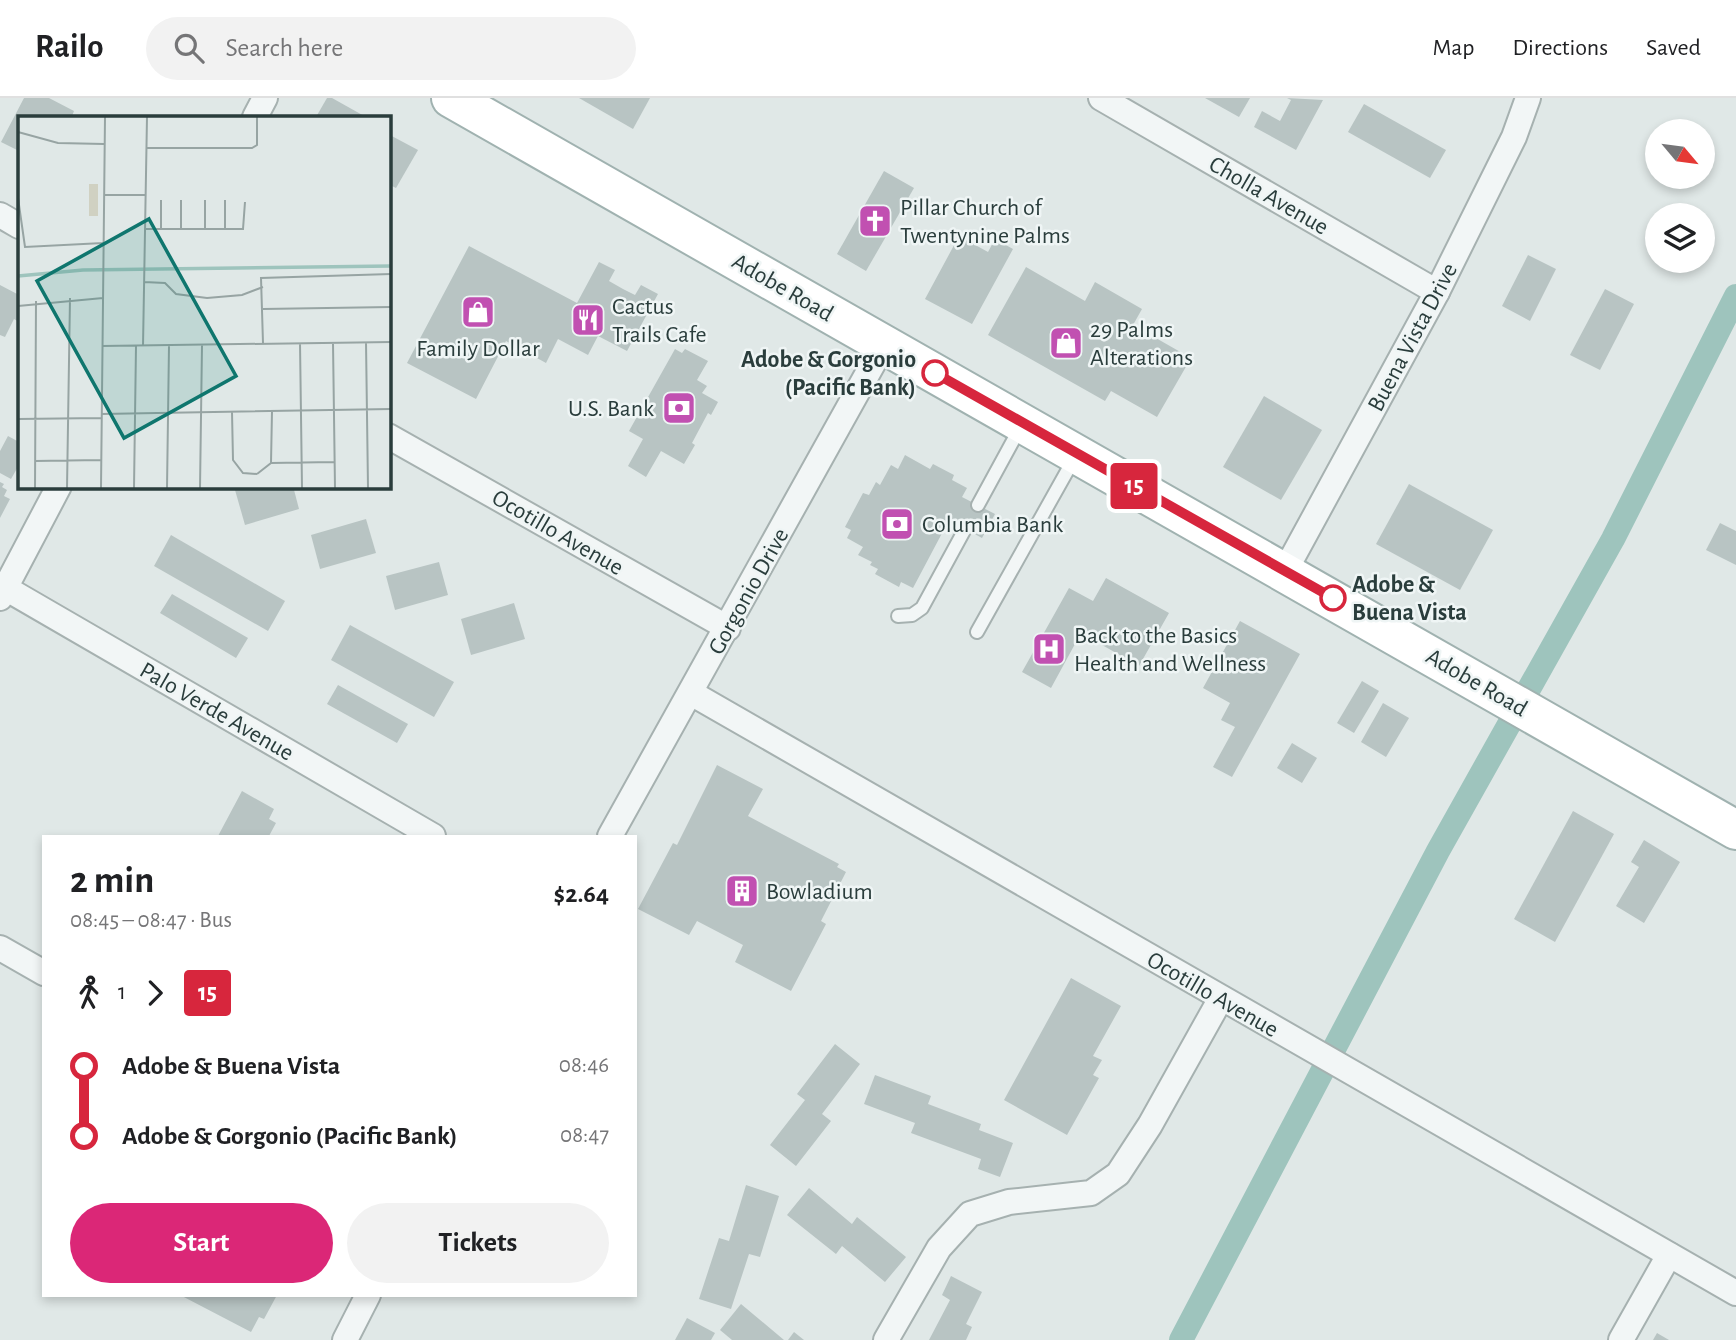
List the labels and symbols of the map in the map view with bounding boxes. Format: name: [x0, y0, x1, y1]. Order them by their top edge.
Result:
inset map: [18, 116, 390, 488]
north arrow: [1645, 119, 1715, 189]
street label: Cholla Avenue: [1205, 152, 1332, 240]
place label: Pillar Church of Twentynine Palms: [900, 196, 1070, 248]
church icon: Pillar Church of Twentynine Palms: [856, 202, 894, 240]
street label: Adobe Road: [728, 249, 837, 326]
street label: Buena Vista Drive: [1364, 259, 1462, 416]
shop icon: Family Dollar: [459, 293, 497, 331]
place label: Cactus Trails Cafe: [612, 295, 707, 347]
restaurant icon: Cactus Trails Cafe: [569, 301, 607, 339]
place label: 29 Palms Alterations: [1090, 318, 1193, 370]
shop icon: 29 Palms Alterations: [1047, 324, 1085, 362]
place label: Family Dollar: [416, 337, 540, 361]
place label: Adobe & Gorgonio (Pacific Bank): [741, 348, 916, 400]
marker: Adobe & Gorgonio (Pacific Bank): [922, 360, 948, 386]
bank icon: U.S. Bank: [660, 389, 698, 427]
place label: U.S. Bank: [568, 397, 654, 421]
line badge: 15: [1102, 463, 1166, 509]
street label: Ocotillo Avenue: [488, 486, 627, 580]
bank icon: Columbia Bank: [878, 505, 916, 543]
place label: Columbia Bank: [922, 513, 1063, 537]
street label: Gorgonio Drive: [704, 524, 793, 659]
place label: Adobe & Buena Vista: [1352, 573, 1467, 625]
marker: Adobe & Buena Vista: [1320, 585, 1346, 611]
place label: Back to the Basics Health and Wellness: [1074, 624, 1266, 676]
hospital icon: Back to the Basics Health and Wellness: [1030, 630, 1068, 668]
street label: Adobe Road: [1422, 644, 1531, 721]
street label: Palo Verde Avenue: [135, 658, 298, 766]
building icon: Bowladium: [723, 872, 761, 910]
place label: Bowladium: [766, 880, 873, 904]
street label: Ocotillo Avenue: [1143, 948, 1282, 1042]

